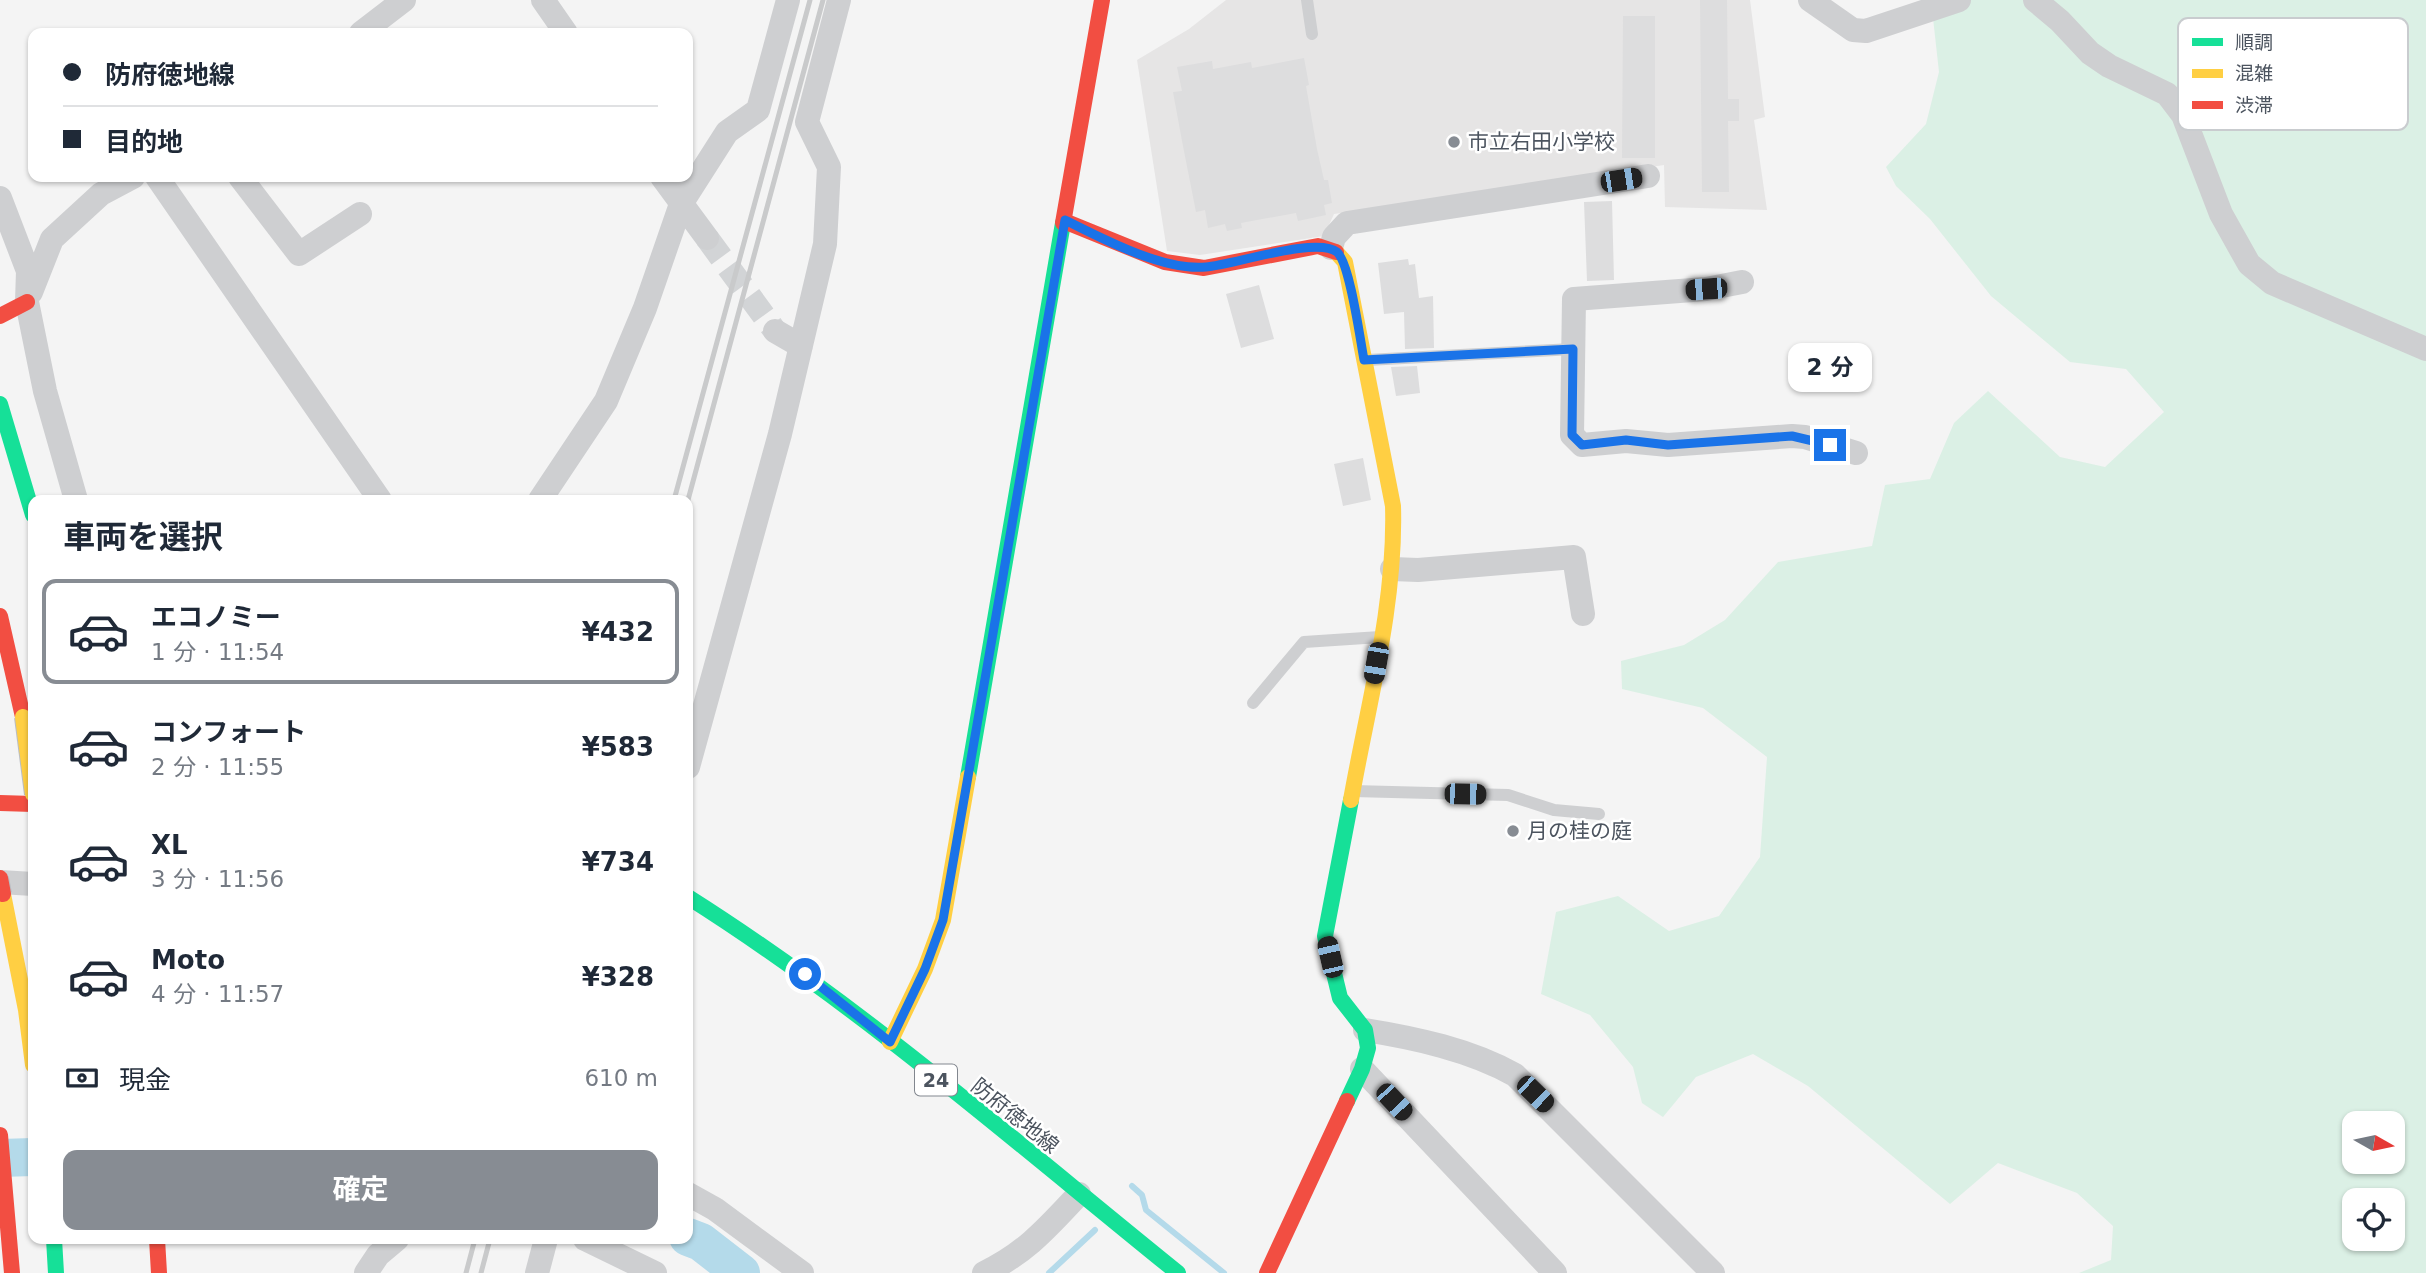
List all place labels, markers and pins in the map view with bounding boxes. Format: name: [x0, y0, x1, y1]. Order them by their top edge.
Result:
place label: 市立右田小学校: [1468, 130, 1615, 154]
marker: 市立右田小学校: [1446, 134, 1462, 150]
place label: 月の桂の庭: [1527, 819, 1632, 843]
marker: 月の桂の庭: [1505, 823, 1521, 839]

